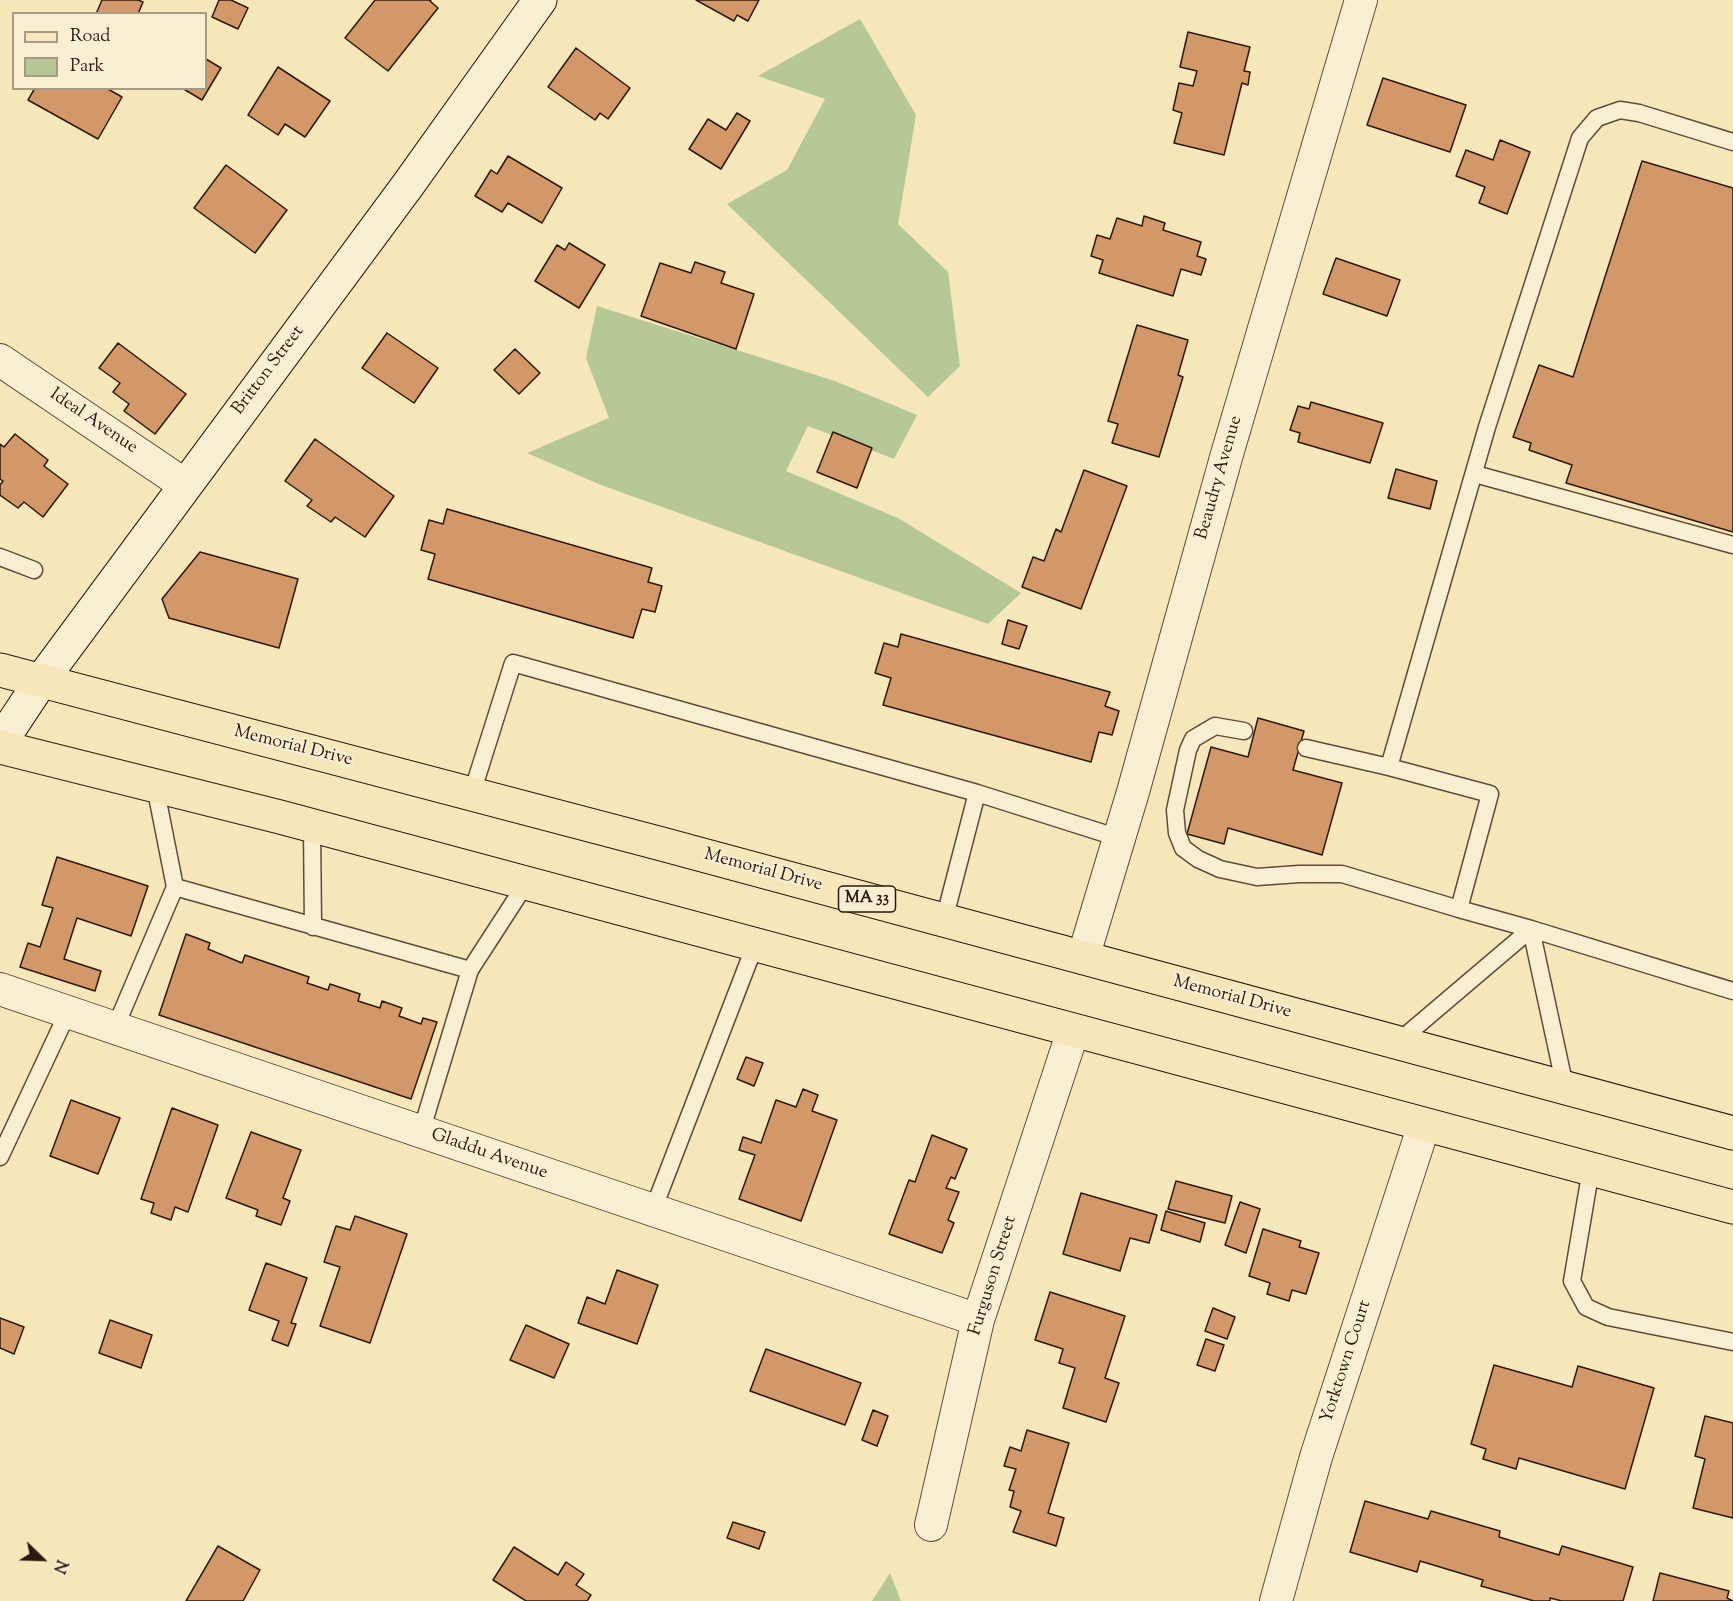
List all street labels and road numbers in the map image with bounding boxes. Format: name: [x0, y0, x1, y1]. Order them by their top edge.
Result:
street label: Britton Street: [228, 322, 310, 420]
street label: Ideal Avenue: [45, 385, 141, 459]
street label: Beaudry Avenue: [1192, 414, 1248, 542]
street label: Memorial Drive: [231, 722, 355, 772]
street label: Memorial Drive: [702, 845, 824, 897]
road number: MA 33: [838, 886, 896, 912]
street label: Memorial Drive: [1171, 972, 1293, 1024]
street label: Gladdu Avenue: [428, 1125, 550, 1185]
street label: Furguson Street: [966, 1214, 1022, 1338]
street label: Yorktown Court: [1317, 1298, 1377, 1426]

